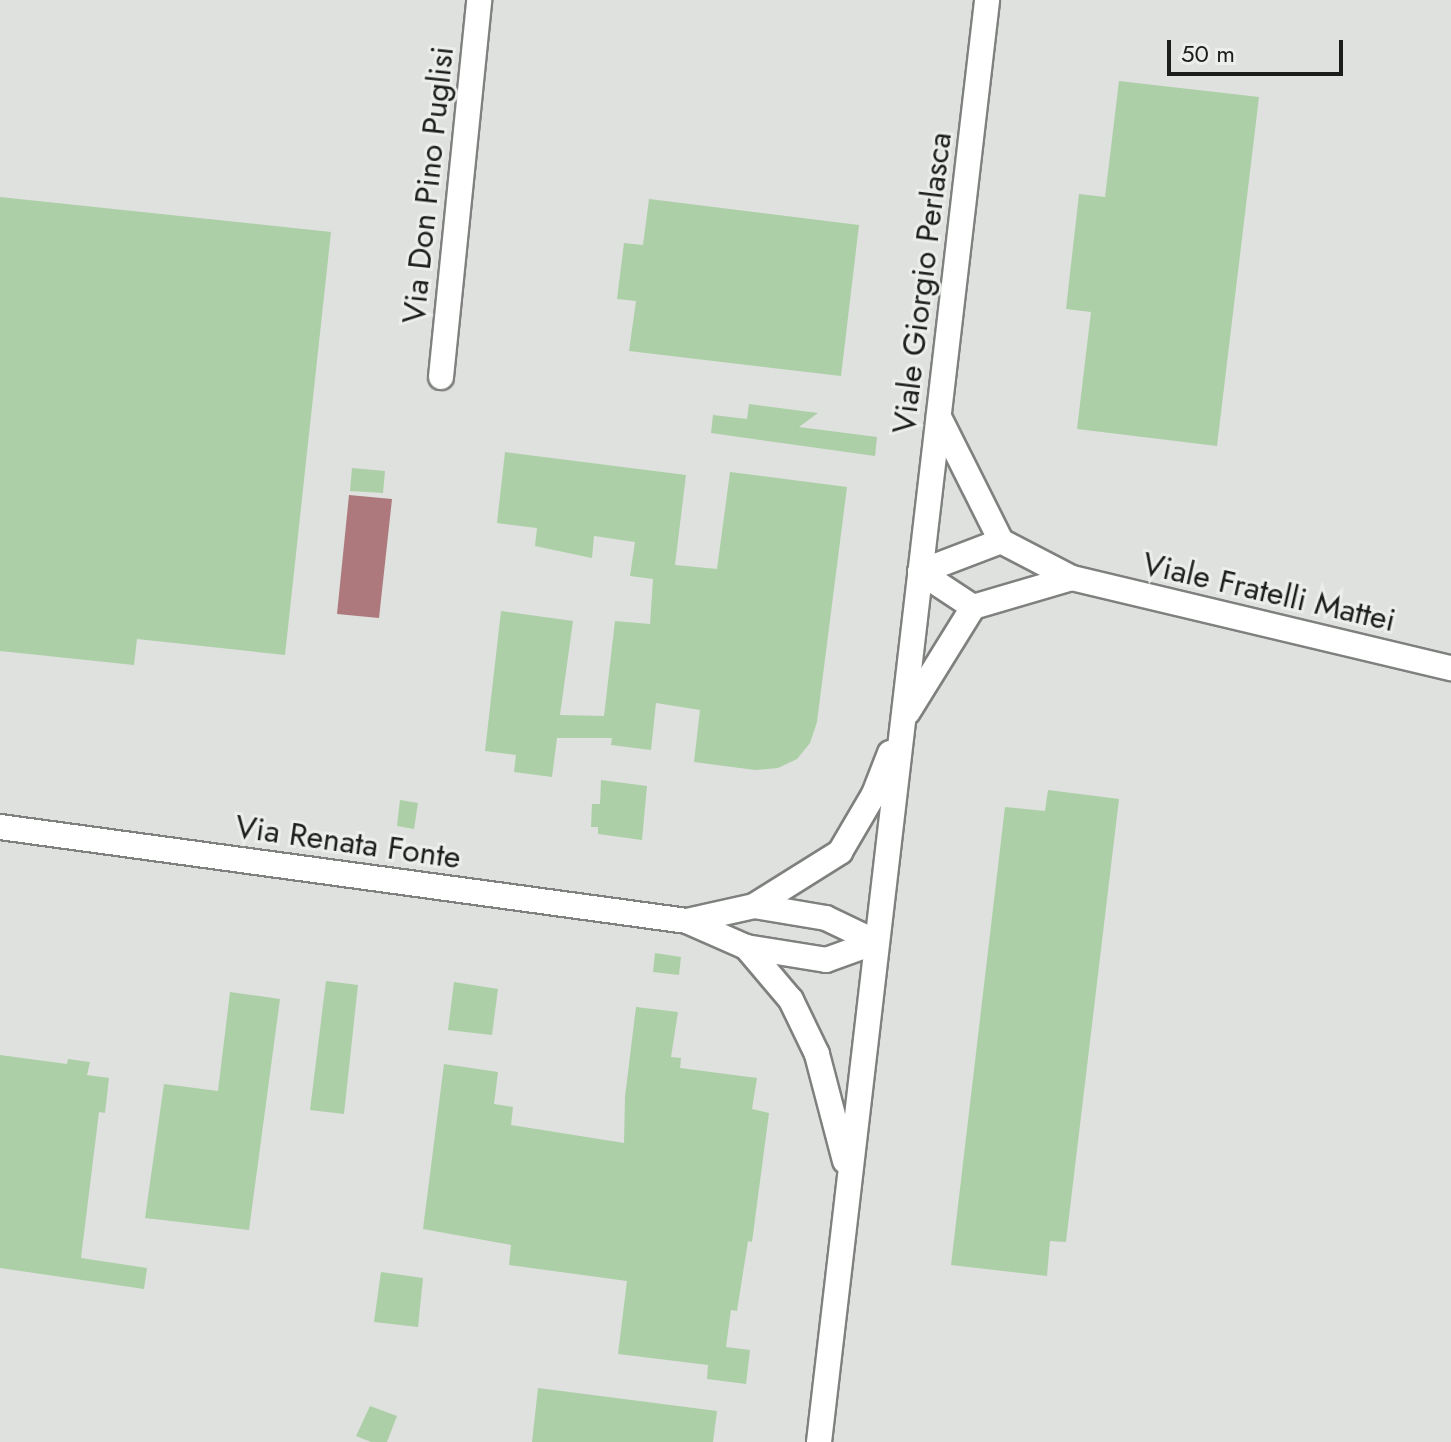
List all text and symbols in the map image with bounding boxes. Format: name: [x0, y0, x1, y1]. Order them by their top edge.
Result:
scale bar: [1171, 24, 1347, 74]
text: 50 m: [1181, 36, 1235, 71]
street label: Via Don Pino Puglisi: [394, 44, 462, 326]
street label: Viale Giorgio Perlasca: [884, 130, 960, 436]
street label: Viale Fratelli Mattei: [1139, 544, 1399, 640]
street label: Via Renata Fonte: [233, 807, 463, 877]

